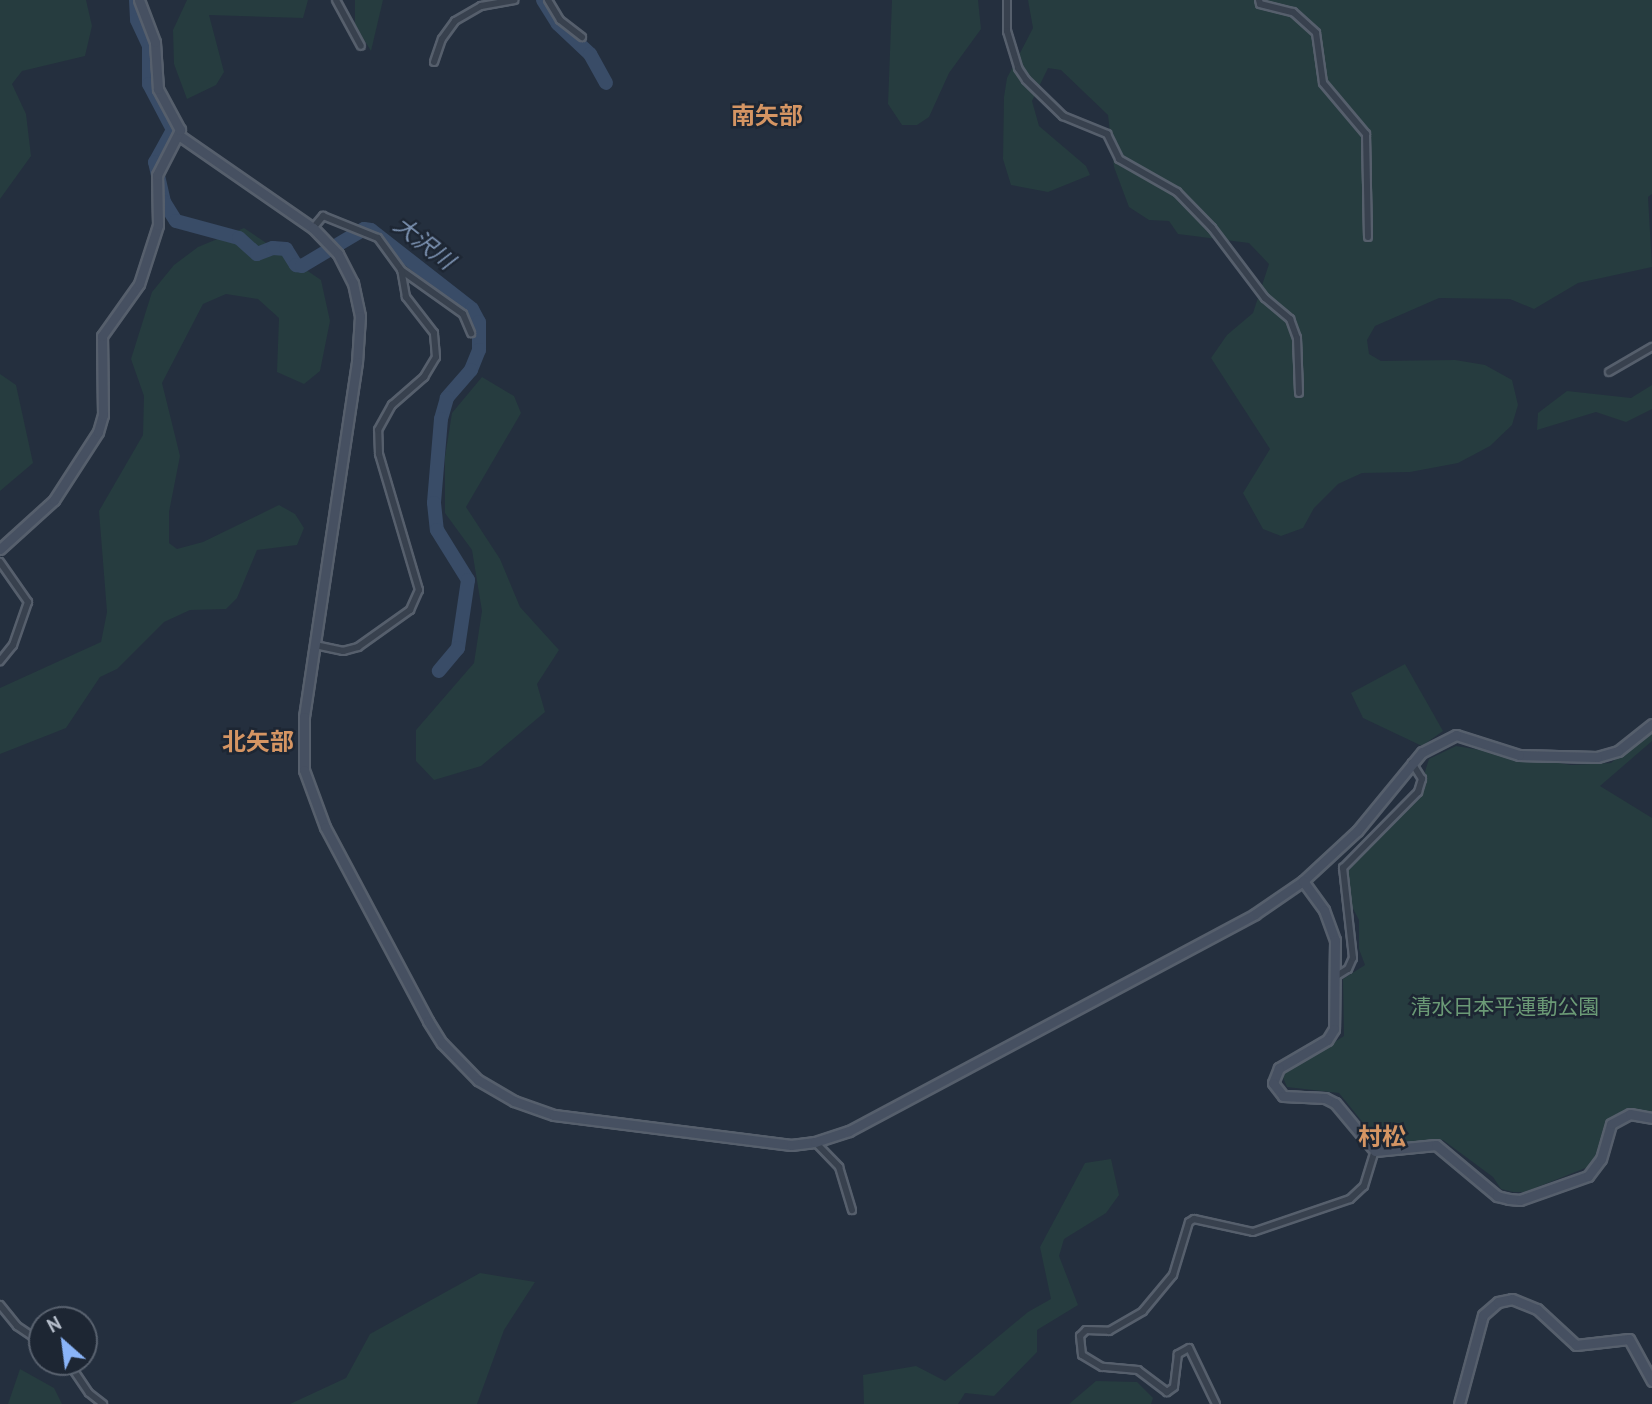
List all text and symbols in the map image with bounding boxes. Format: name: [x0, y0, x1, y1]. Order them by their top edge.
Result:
district label: 南矢部: [731, 102, 803, 130]
water label: 大沢川: [388, 211, 460, 275]
district label: 北矢部: [222, 728, 294, 756]
park label: 清水日本平運動公園: [1411, 994, 1599, 1020]
district label: 村松: [1358, 1123, 1406, 1151]
north arrow: [28, 1306, 98, 1376]
text: N: [43, 1311, 65, 1338]

